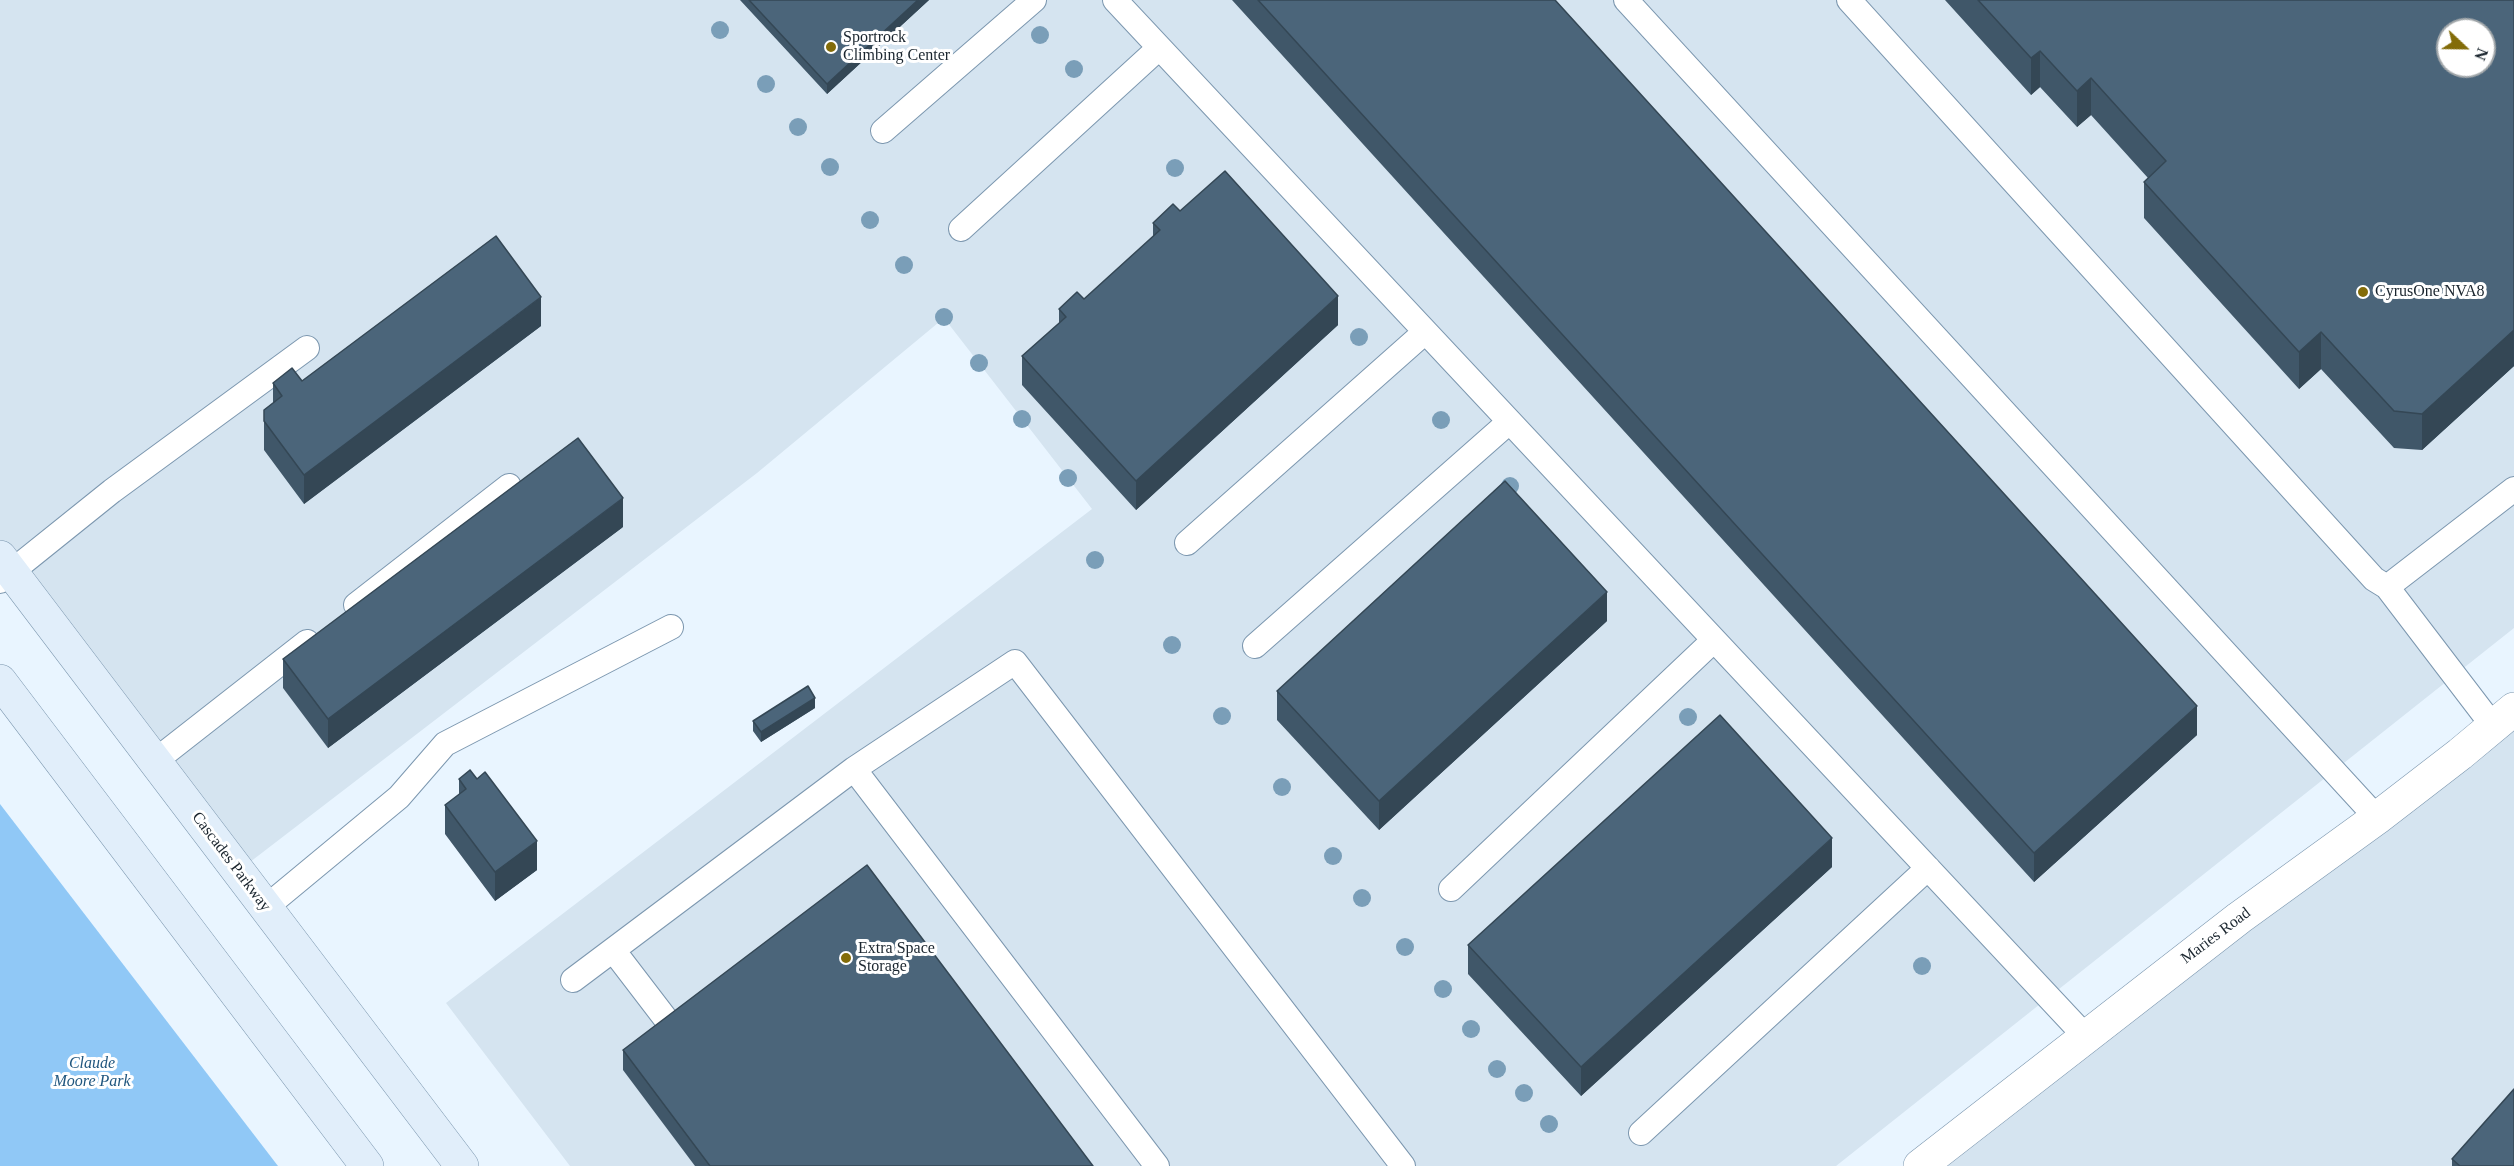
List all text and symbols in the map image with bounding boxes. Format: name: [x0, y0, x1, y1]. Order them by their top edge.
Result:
north arrow: [2436, 18, 2496, 78]
place label: Sportrock Climbing Center: [843, 28, 950, 66]
marker: Sportrock Climbing Center: [824, 40, 838, 54]
text: N: [2471, 46, 2491, 63]
place label: CyrusOne NVA8: [2375, 282, 2484, 302]
marker: CyrusOne NVA8: [2356, 285, 2370, 299]
street label: Cascades Parkway: [187, 808, 275, 916]
street label: Maries Road: [2177, 904, 2255, 968]
place label: Extra Space Storage: [858, 939, 935, 977]
marker: Extra Space Storage: [839, 951, 853, 965]
park label: Claude Moore Park: [53, 1054, 131, 1092]

